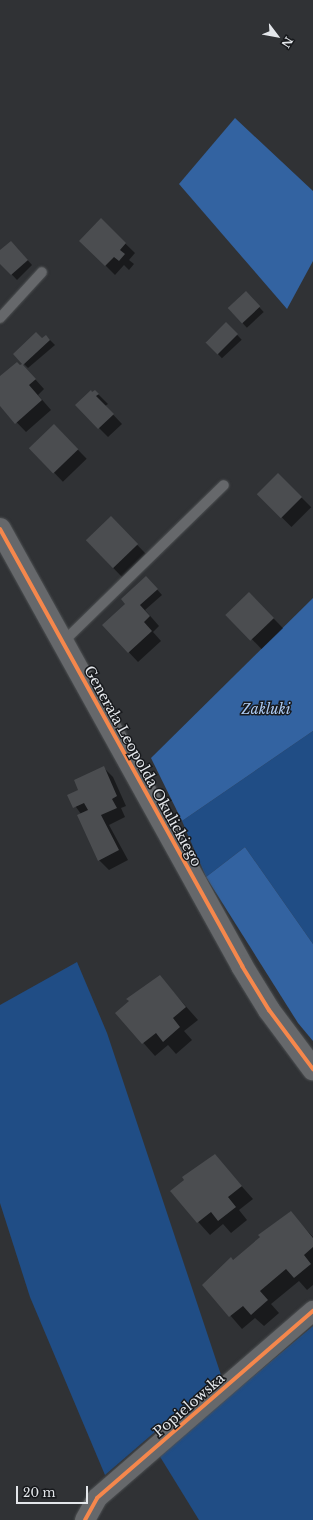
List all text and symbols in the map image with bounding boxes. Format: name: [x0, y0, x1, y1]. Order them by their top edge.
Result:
north arrow: [257, 16, 297, 56]
text: N: [278, 34, 296, 50]
street label: Generała Leopolda Okulickiego: [81, 663, 205, 869]
park label: Zakluki: [241, 701, 291, 717]
street label: Popielowska: [150, 1370, 228, 1440]
scale bar: [18, 1478, 90, 1504]
text: 20 m: [23, 1485, 55, 1500]

